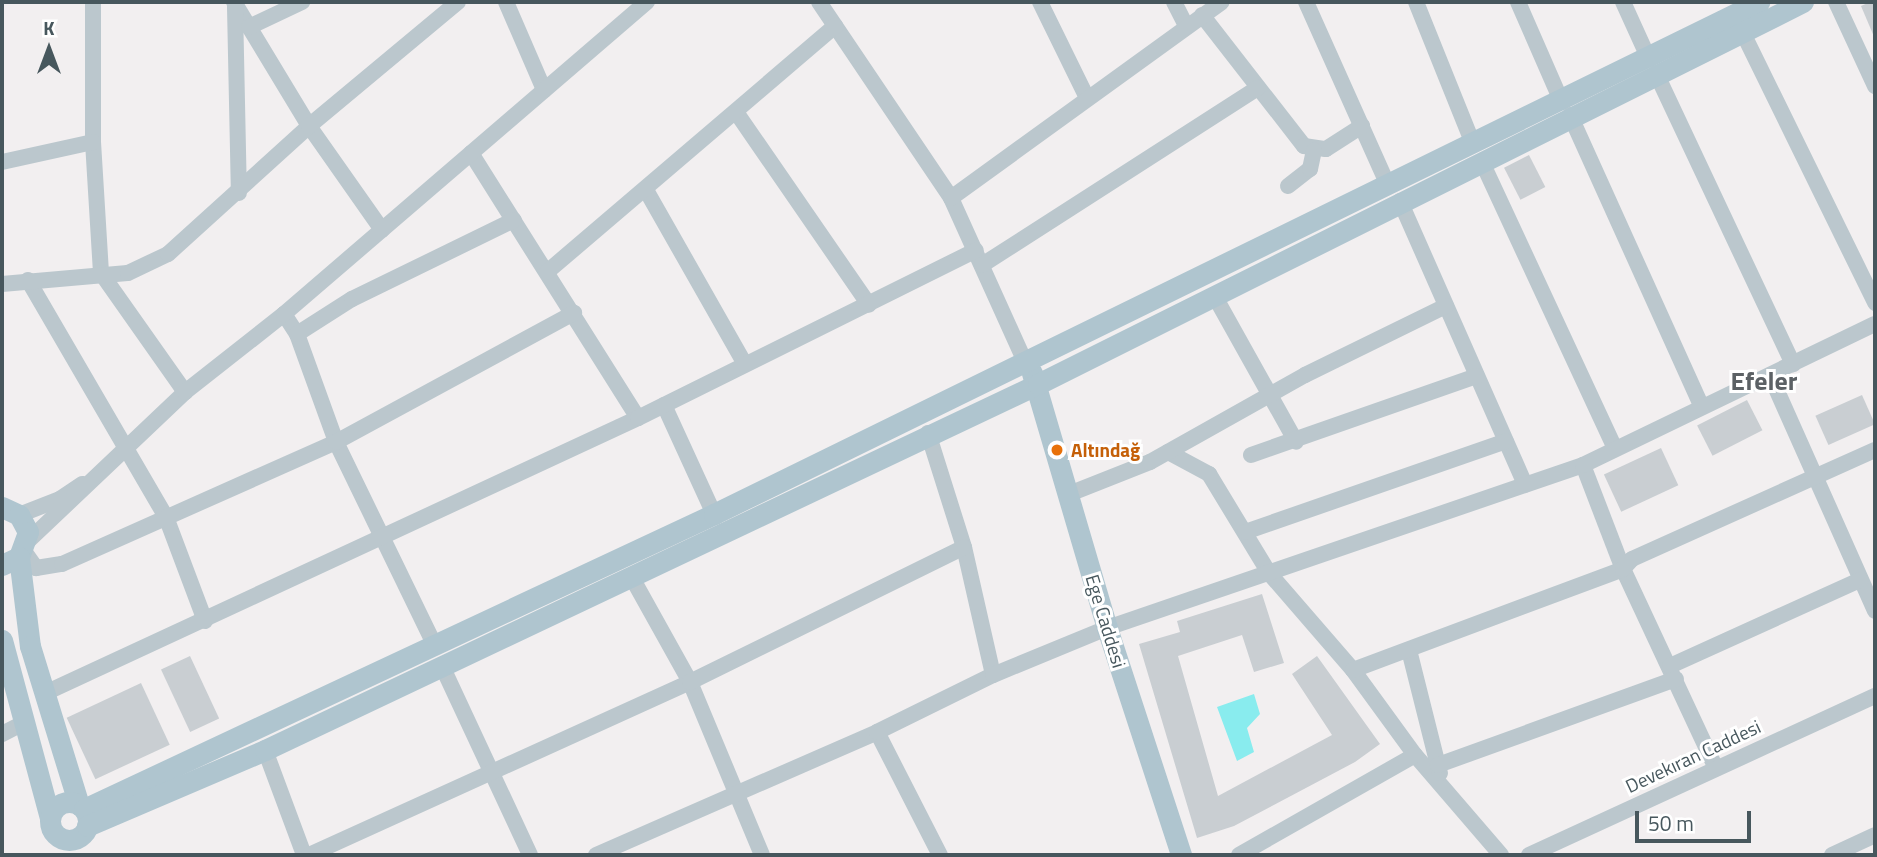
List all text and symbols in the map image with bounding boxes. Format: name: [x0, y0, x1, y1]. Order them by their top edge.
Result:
text: K: [43, 13, 55, 42]
north arrow: [14, 14, 84, 84]
district label: Efeler: [1731, 365, 1797, 397]
place label: Altındağ: [1071, 439, 1140, 461]
marker: Altındağ: [1049, 442, 1065, 458]
street label: Ege Caddesi: [1081, 572, 1131, 670]
street label: Devekıran Caddesi: [1622, 715, 1764, 797]
scale bar: [1639, 798, 1755, 842]
text: 50 m: [1648, 807, 1694, 839]

